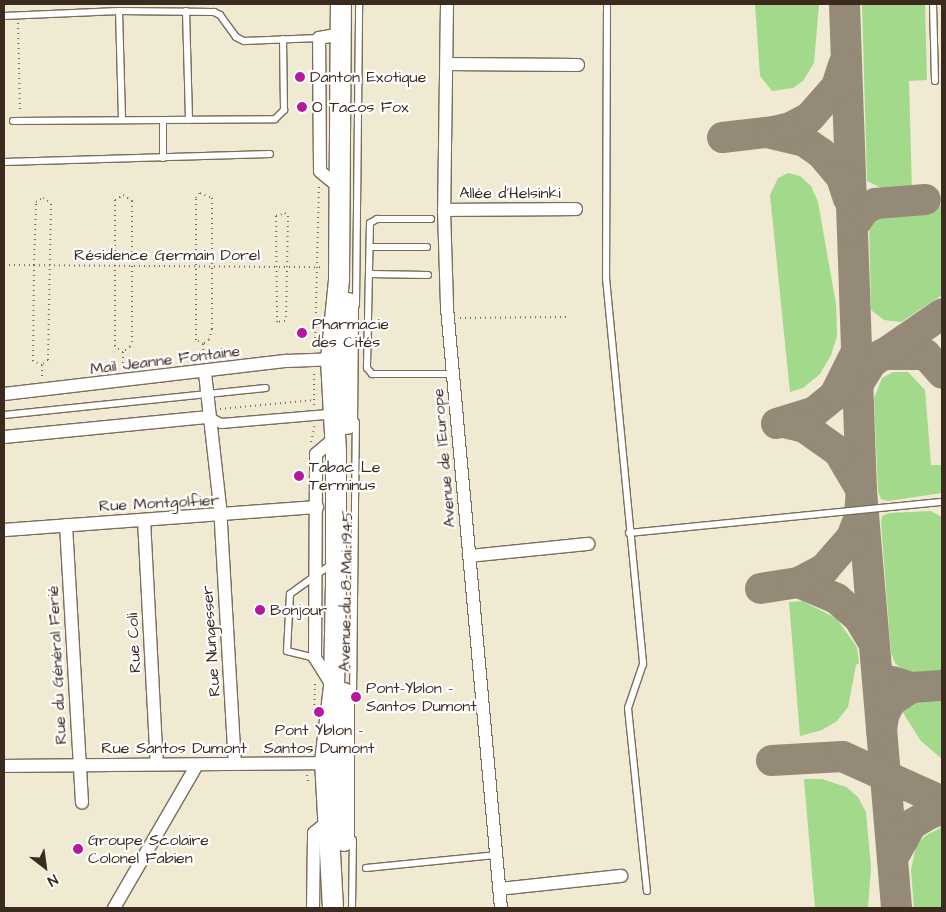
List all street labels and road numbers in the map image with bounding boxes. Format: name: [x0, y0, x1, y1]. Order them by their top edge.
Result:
street label: Allée d'Helsinki: [459, 183, 561, 203]
street label: Résidence Germain Dorel: [74, 245, 260, 265]
street label: Mail Jeanne Fontaine: [89, 341, 241, 379]
street label: Avenue de l'Europe: [428, 388, 460, 528]
street label: Rue Montgolfier: [98, 490, 220, 516]
street label: Avenue du 8 Mai 1945: [335, 510, 357, 672]
street label: Rue du Général Ferié: [43, 585, 71, 745]
street label: Rue Nungesser: [198, 585, 224, 697]
street label: Rue Coli: [123, 613, 145, 673]
street label: Rue Santos Dumont: [101, 738, 247, 758]

